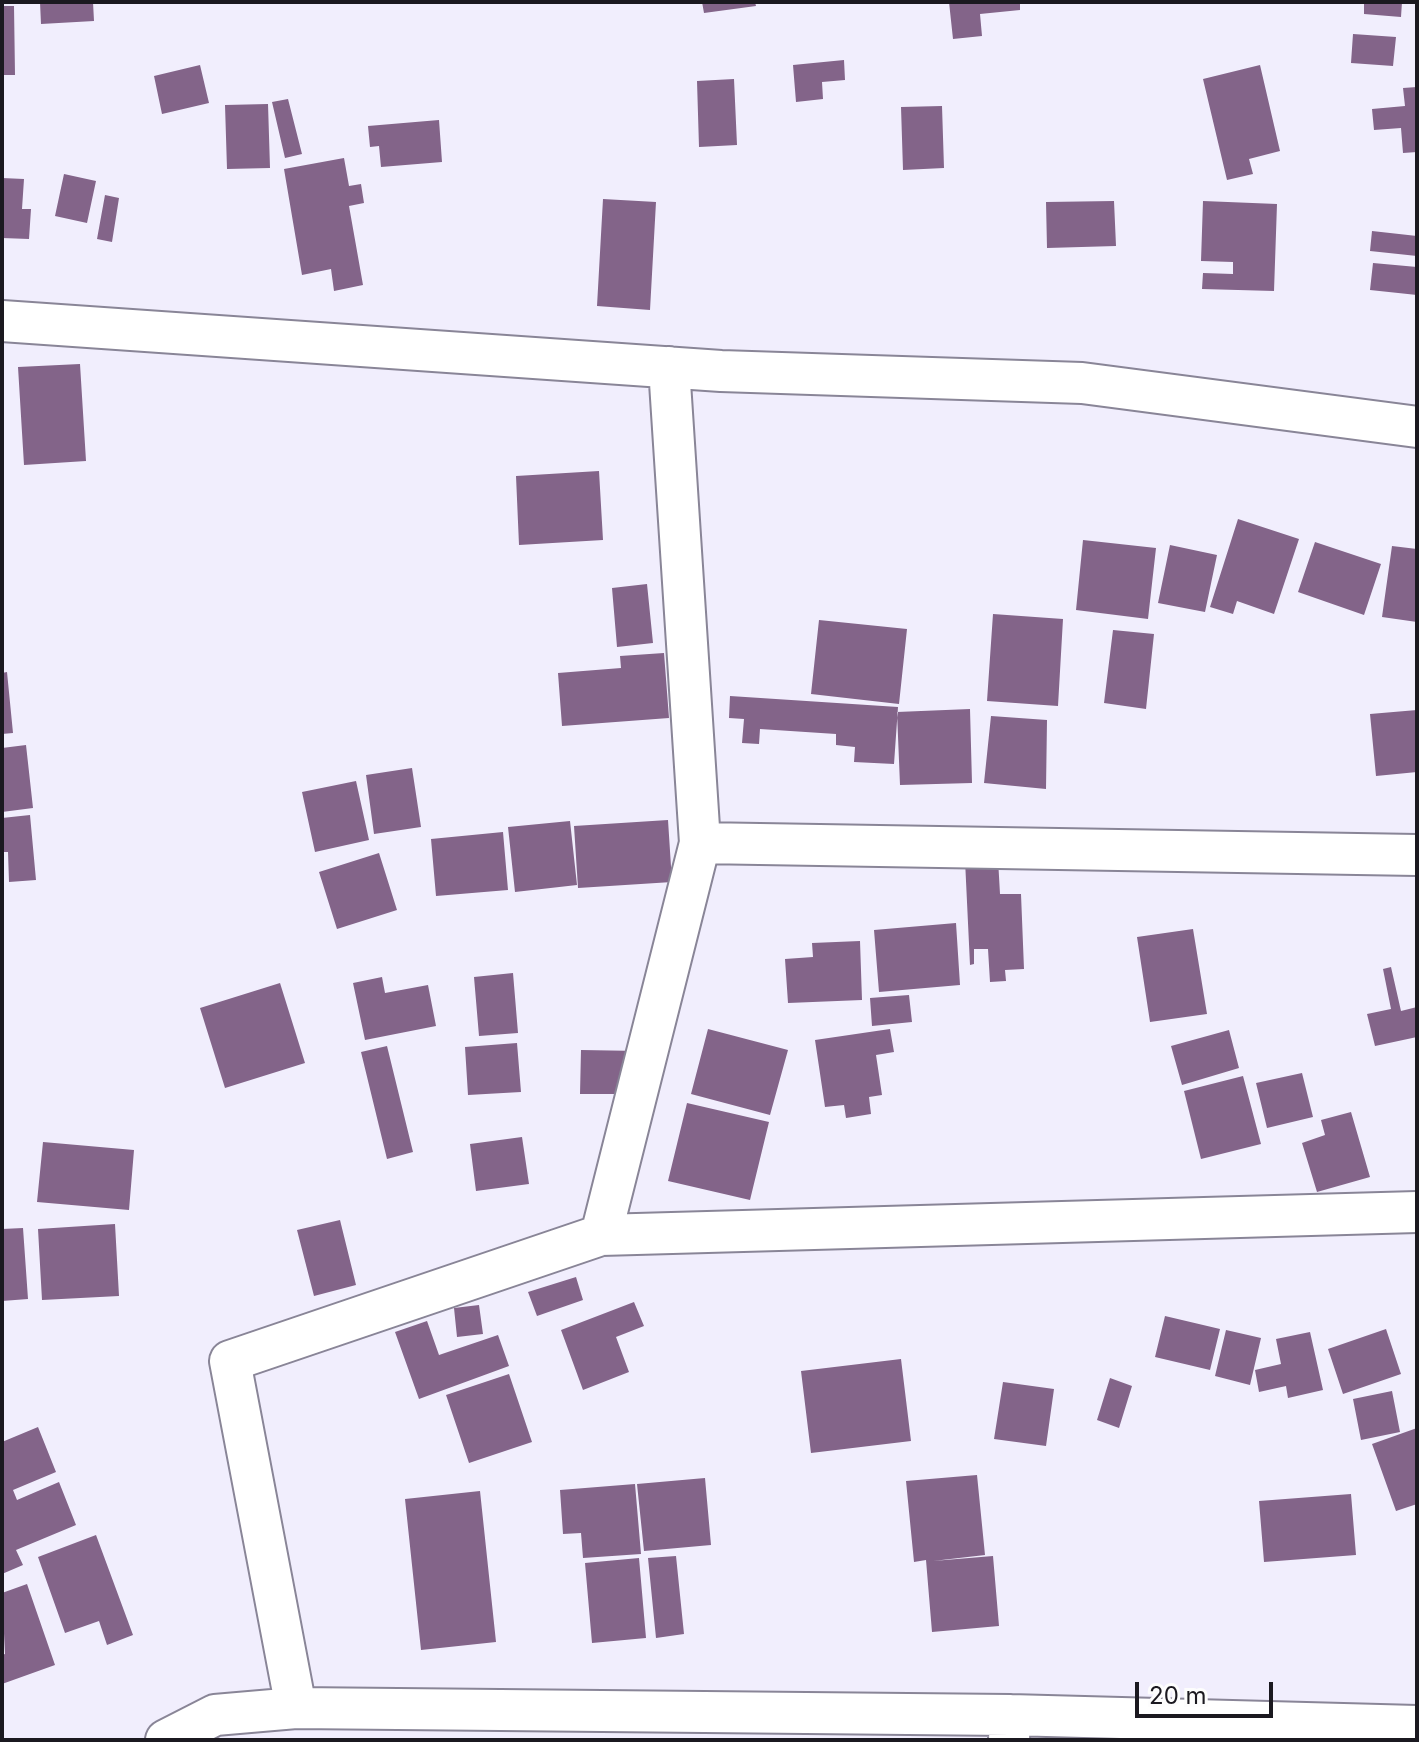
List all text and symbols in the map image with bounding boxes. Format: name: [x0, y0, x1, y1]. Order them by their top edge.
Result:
scale bar: [1139, 1666, 1277, 1716]
text: 20 m: [1149, 1681, 1207, 1710]

